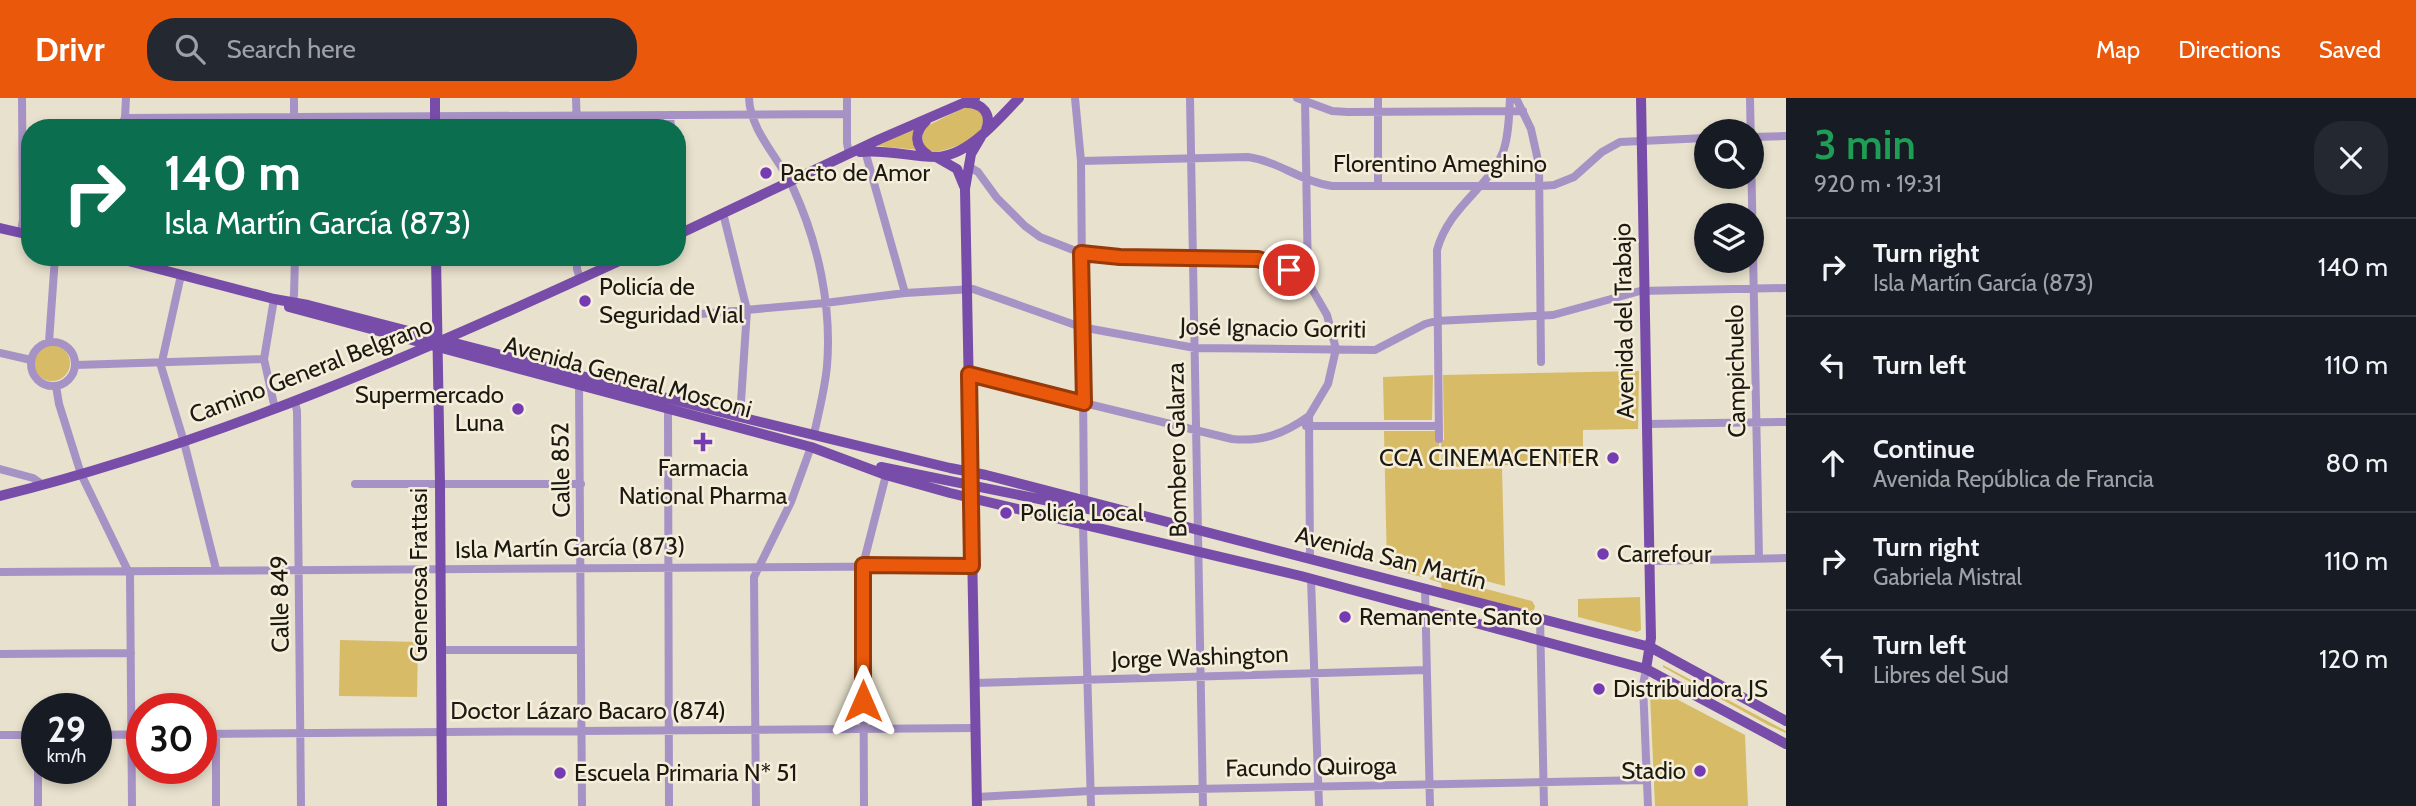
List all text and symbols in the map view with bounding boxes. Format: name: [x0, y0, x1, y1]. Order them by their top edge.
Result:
search box: [147, 18, 637, 81]
text: Drivr: [35, 29, 105, 69]
icon: search: [171, 30, 209, 68]
text: Search here: [227, 33, 356, 65]
text: Map: [2096, 35, 2140, 64]
text: Directions: [2178, 35, 2281, 64]
text: Saved: [2319, 35, 2381, 64]
text: 3 min: [1814, 118, 1916, 170]
map controls: [1694, 119, 1764, 273]
button: search: [1694, 119, 1764, 189]
button: close: [2314, 121, 2388, 195]
text: 140 m: [164, 143, 301, 202]
icon: right: [49, 147, 140, 238]
street label: Florentino Ameghino: [1333, 149, 1547, 178]
place label: Pacto de Amor: [780, 158, 930, 187]
marker: Pacto de Amor: [758, 165, 774, 181]
text: 920 m · 19:31: [1814, 170, 1942, 198]
text: Isla Martín García (873): [164, 203, 471, 242]
button: layers: [1694, 203, 1764, 273]
street label: Avenida del Trabajo: [1607, 223, 1640, 419]
text: Turn right: [1873, 237, 1979, 269]
pin: [1259, 240, 1319, 300]
icon: right: [1814, 248, 1852, 286]
icon: arrive: [1270, 251, 1308, 289]
text: 140 m: [2318, 251, 2388, 283]
text: Isla Martín García (873): [1873, 269, 2094, 297]
place label: Policía de Seguridad Vial: [599, 272, 744, 329]
marker: Policía de Seguridad Vial: [577, 293, 593, 309]
street label: Campichuelo: [1720, 304, 1751, 438]
street label: Camino General Belgrano: [185, 310, 437, 429]
street label: José Ignacio Gorriti: [1179, 311, 1366, 344]
street label: Avenida General Mosconi: [501, 329, 755, 424]
icon: left: [1814, 346, 1852, 384]
text: Turn left: [1873, 349, 1966, 381]
text: 110 m: [2324, 349, 2388, 381]
street label: Bombero Galarza: [1160, 362, 1193, 538]
place label: Supermercado Luna: [355, 380, 504, 437]
marker: Supermercado Luna: [510, 401, 526, 417]
street label: Calle 852: [545, 422, 576, 518]
text: Continue: [1873, 433, 1975, 465]
marker: Farmacia National Pharma: [695, 434, 711, 450]
place label: CCA CINEMACENTER: [1379, 443, 1600, 472]
icon: ahead: [1814, 444, 1852, 482]
text: 80 m: [2325, 447, 2388, 479]
marker: CCA CINEMACENTER: [1605, 450, 1621, 466]
place label: Farmacia National Pharma: [619, 453, 788, 510]
text: Avenida República de Francia: [1873, 465, 2154, 493]
street label: Generosa Frattasi: [404, 488, 433, 662]
place label: Policía Local: [1020, 498, 1144, 527]
marker: Policía Local: [998, 505, 1014, 521]
street label: Avenida San Martín: [1293, 520, 1490, 595]
street label: Isla Martín García (873): [455, 531, 685, 564]
text: Turn right: [1873, 531, 1979, 563]
place label: Carrefour: [1617, 539, 1712, 568]
icon: right: [1814, 542, 1852, 580]
text: 110 m: [2324, 545, 2388, 577]
marker: Carrefour: [1595, 546, 1611, 562]
street label: Calle 849: [264, 555, 295, 653]
text: Gabriela Mistral: [1873, 563, 2022, 591]
place label: Remanente Santo: [1359, 602, 1542, 631]
marker: Remanente Santo: [1337, 609, 1353, 625]
text: Turn left: [1873, 629, 1966, 661]
street label: Jorge Washington: [1110, 639, 1289, 674]
icon: left: [1814, 640, 1852, 678]
text: 120 m: [2319, 643, 2388, 675]
text: Libres del Sud: [1873, 661, 2009, 689]
position arrow: [826, 664, 900, 738]
place label: Distribuidora JS: [1613, 674, 1768, 703]
marker: Distribuidora JS: [1591, 681, 1607, 697]
speed limit sign: 30: [126, 693, 217, 784]
street label: Doctor Lázaro Bacaro (874): [450, 696, 726, 725]
text: 29: [47, 708, 86, 751]
text: km/h: [47, 745, 86, 767]
street label: Facundo Quiroga: [1225, 750, 1397, 782]
place label: Stadio: [1621, 756, 1686, 785]
place label: Escuela Primaria N* 51: [574, 758, 797, 787]
marker: Stadio: [1692, 763, 1708, 779]
marker: Escuela Primaria N* 51: [552, 765, 568, 781]

